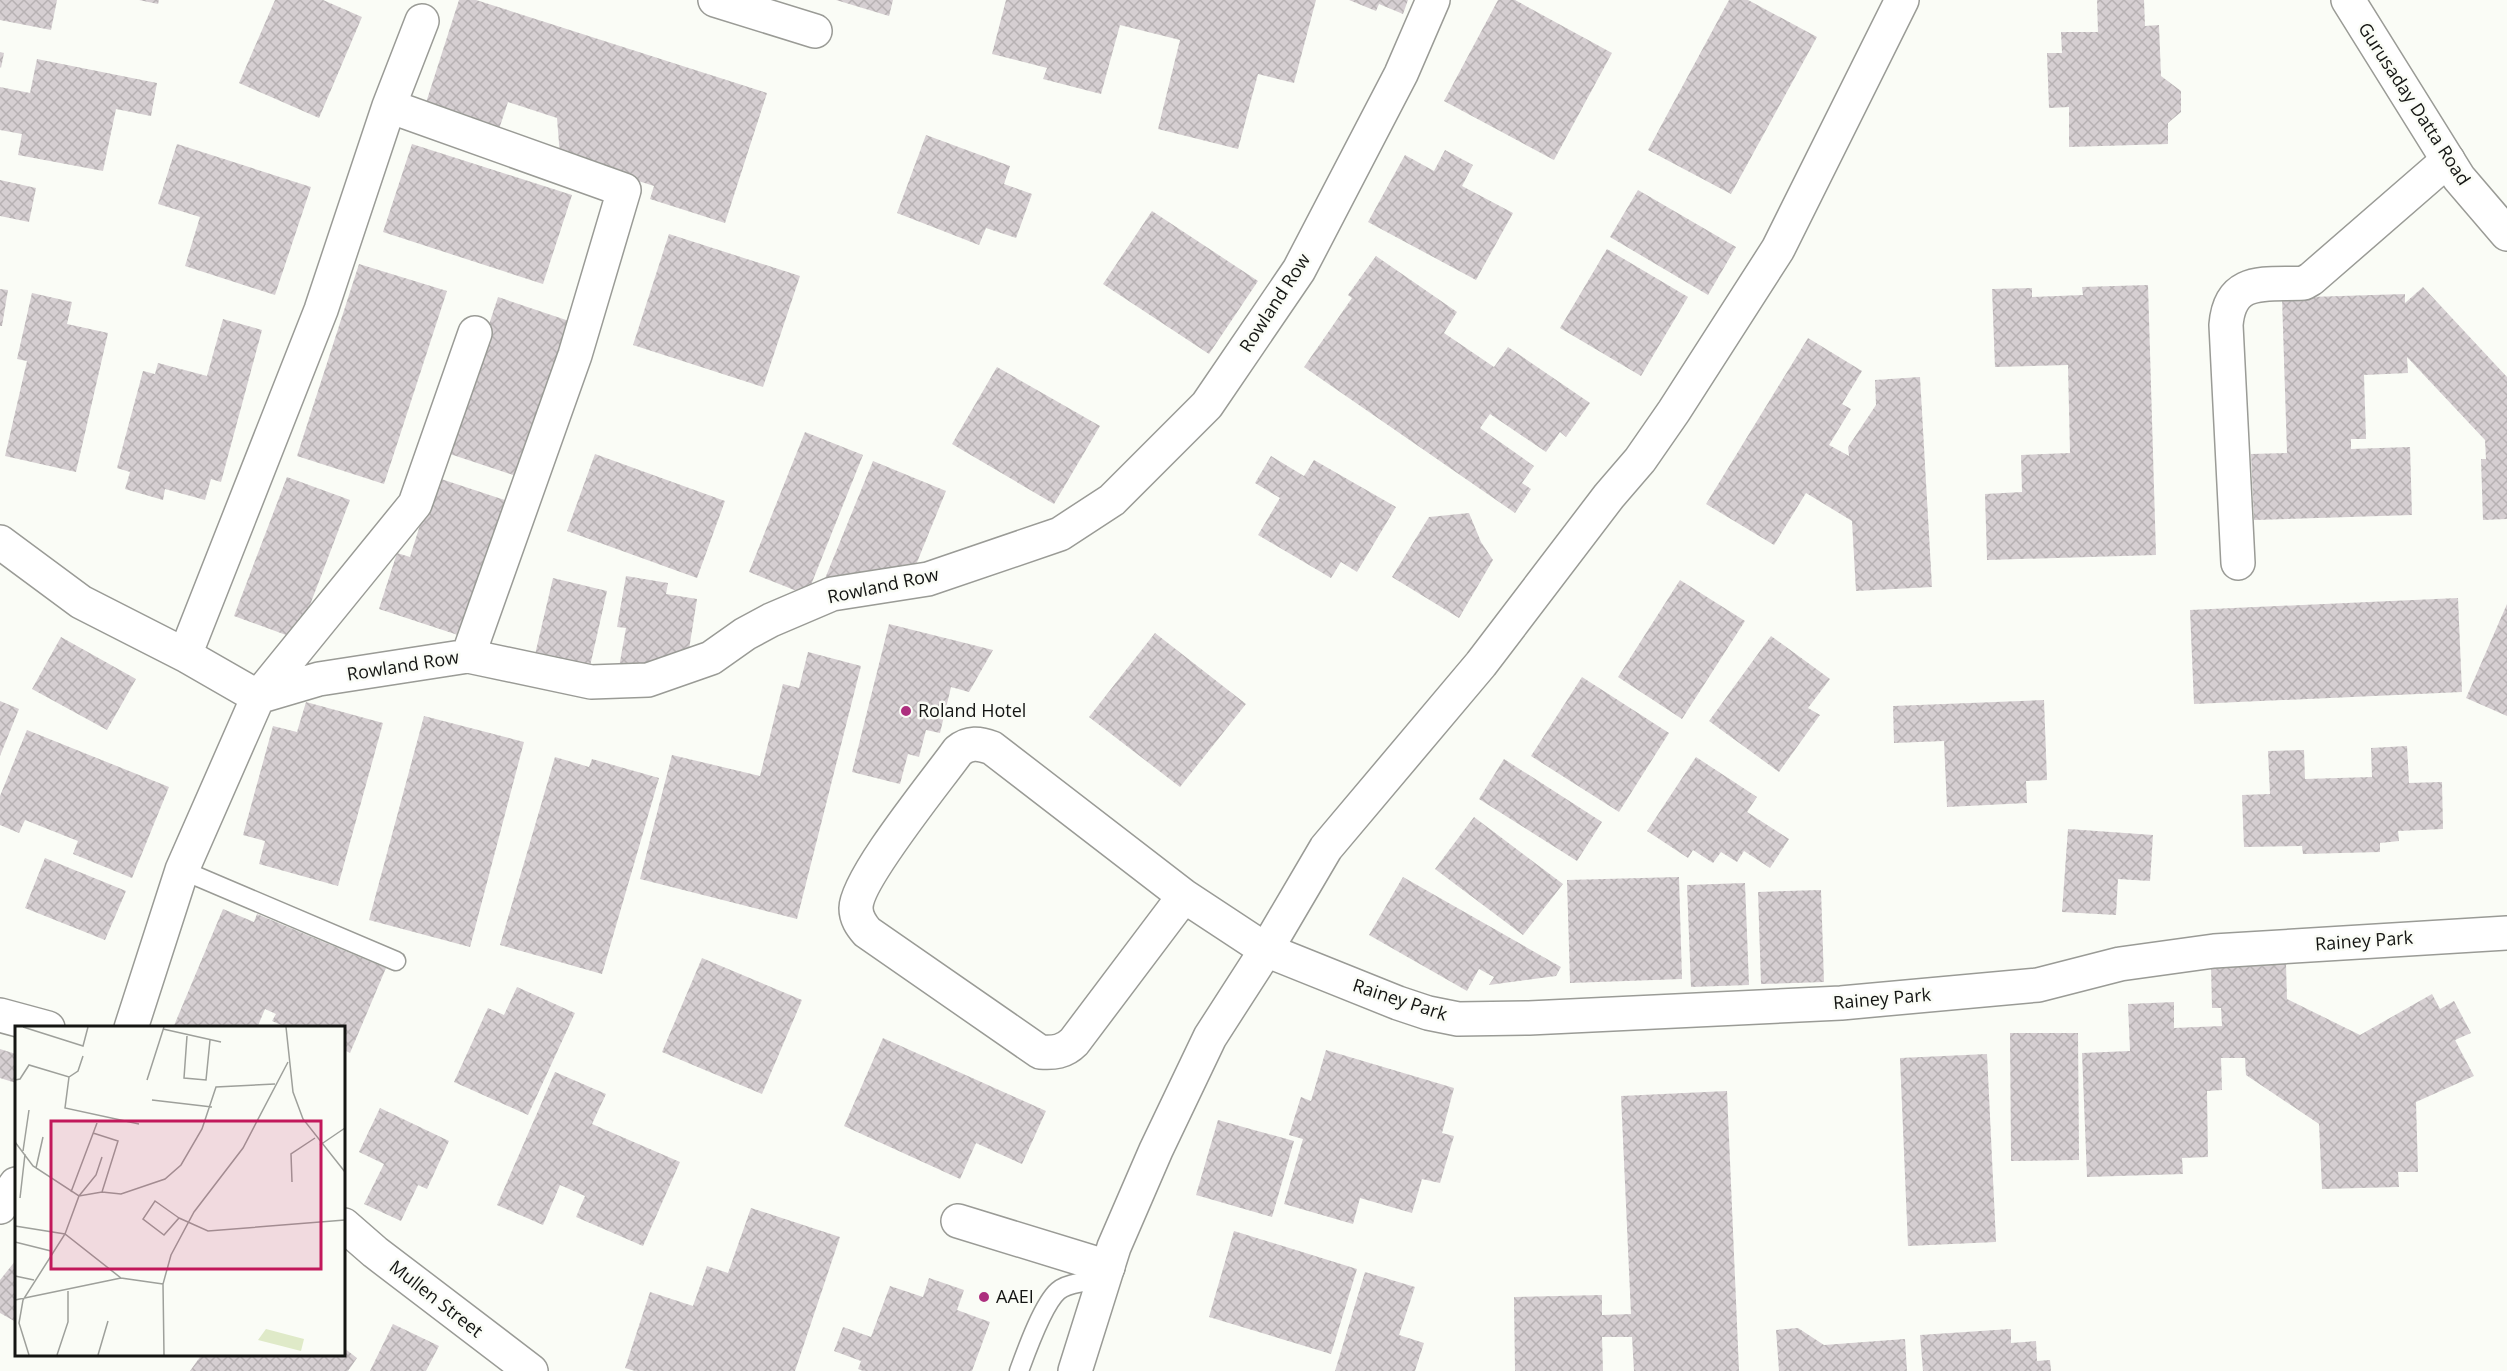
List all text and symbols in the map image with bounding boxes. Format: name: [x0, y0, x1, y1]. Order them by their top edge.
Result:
street label: Gurusaday Datta Road: [2353, 18, 2476, 189]
street label: Rowland Row: [1233, 248, 1315, 356]
street label: Rowland Row: [825, 562, 941, 609]
street label: Rowland Row: [345, 644, 461, 686]
place label: Roland Hotel: [918, 698, 1026, 722]
marker: Roland Hotel: [899, 704, 913, 718]
street label: Rainey Park: [2314, 925, 2414, 955]
street label: Rainey Park: [1350, 972, 1451, 1026]
street label: Rainey Park: [1832, 982, 1932, 1014]
inset map: [15, 1026, 345, 1356]
street label: Mullen Street: [385, 1254, 488, 1342]
place label: AAEI: [996, 1284, 1034, 1308]
marker: AAEI: [977, 1290, 991, 1304]

